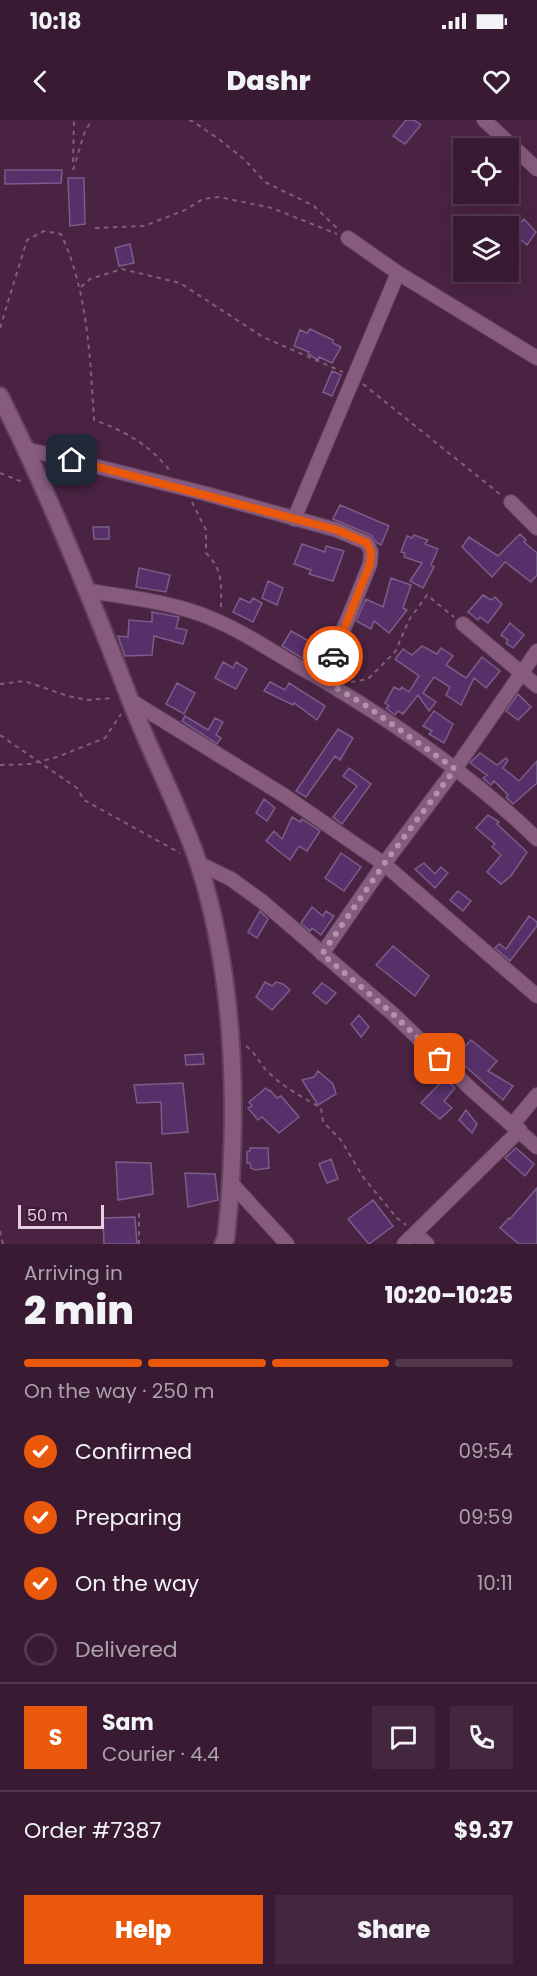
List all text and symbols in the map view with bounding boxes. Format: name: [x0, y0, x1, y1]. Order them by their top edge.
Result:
text: 10:18: [30, 6, 81, 37]
text: Dashr: [226, 62, 311, 99]
icon: back: [24, 65, 57, 98]
icon: heart: [480, 65, 513, 98]
map controls: [453, 138, 519, 282]
button: locate: [453, 138, 519, 204]
button: layers: [453, 216, 519, 282]
pin: [46, 434, 97, 485]
icon: home: [55, 443, 88, 476]
courier: [303, 626, 363, 686]
icon: car: [317, 640, 350, 673]
pin: [414, 1033, 465, 1084]
icon: bag: [423, 1042, 456, 1075]
scale bar: [18, 1202, 104, 1230]
text: 50 m: [27, 1204, 68, 1227]
text: Arriving in: [24, 1259, 123, 1287]
text: 10:20–10:25: [385, 1280, 513, 1311]
text: 2 min: [24, 1283, 134, 1338]
text: On the way · 250 m: [24, 1377, 214, 1405]
icon: check: [24, 1435, 57, 1468]
text: Confirmed: [75, 1436, 192, 1467]
text: 09:54: [458, 1437, 513, 1465]
icon: check: [24, 1501, 57, 1534]
text: Preparing: [75, 1502, 182, 1533]
text: 09:59: [458, 1503, 513, 1531]
icon: check: [24, 1567, 57, 1600]
text: On the way: [75, 1568, 199, 1599]
text: 10:11: [477, 1569, 513, 1597]
text: Delivered: [75, 1634, 178, 1665]
button: chat: [372, 1706, 435, 1769]
button: phone: [450, 1706, 513, 1769]
text: Sam: [102, 1707, 154, 1738]
text: S: [49, 1722, 62, 1753]
text: Courier · 4.4: [102, 1740, 220, 1768]
text: Order #7387: [24, 1815, 161, 1846]
text: $9.37: [454, 1815, 513, 1846]
button: Help: [24, 1895, 263, 1964]
button: Share: [275, 1895, 513, 1964]

